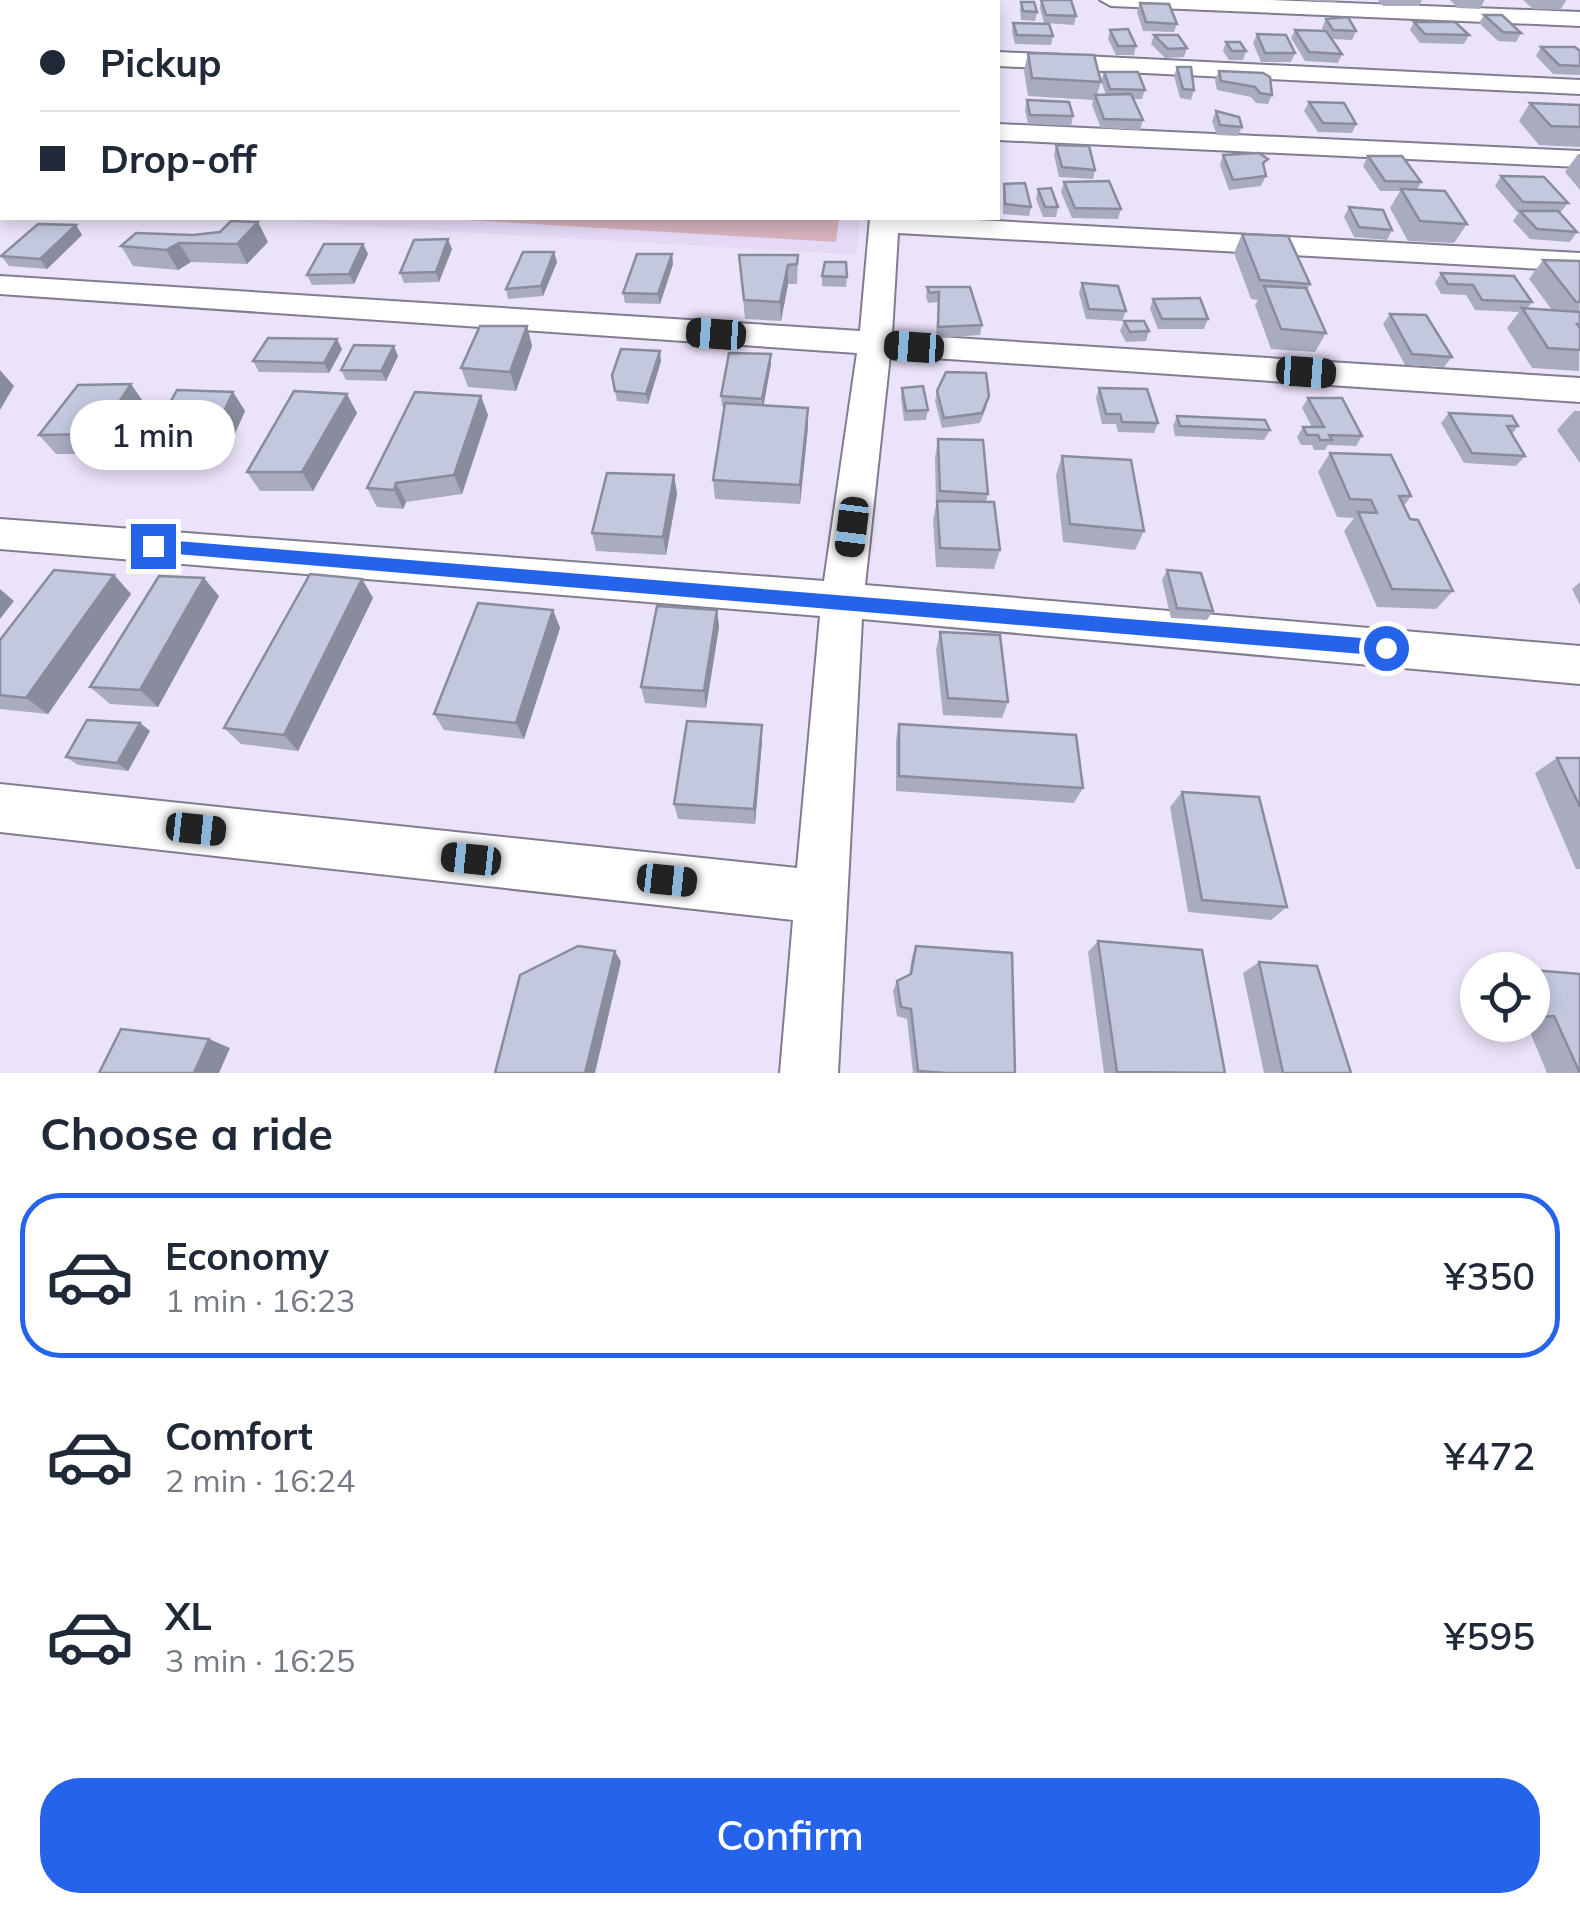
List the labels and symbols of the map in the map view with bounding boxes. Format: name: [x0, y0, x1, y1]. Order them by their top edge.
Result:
car: [685, 317, 747, 351]
car: [883, 330, 945, 364]
car: [1275, 355, 1337, 389]
callout: 1 min: [70, 401, 236, 471]
car: [833, 495, 871, 559]
route end: [131, 524, 176, 569]
route start: [1364, 626, 1409, 671]
car: [165, 811, 227, 847]
car: [440, 841, 502, 877]
car: [636, 862, 698, 898]

